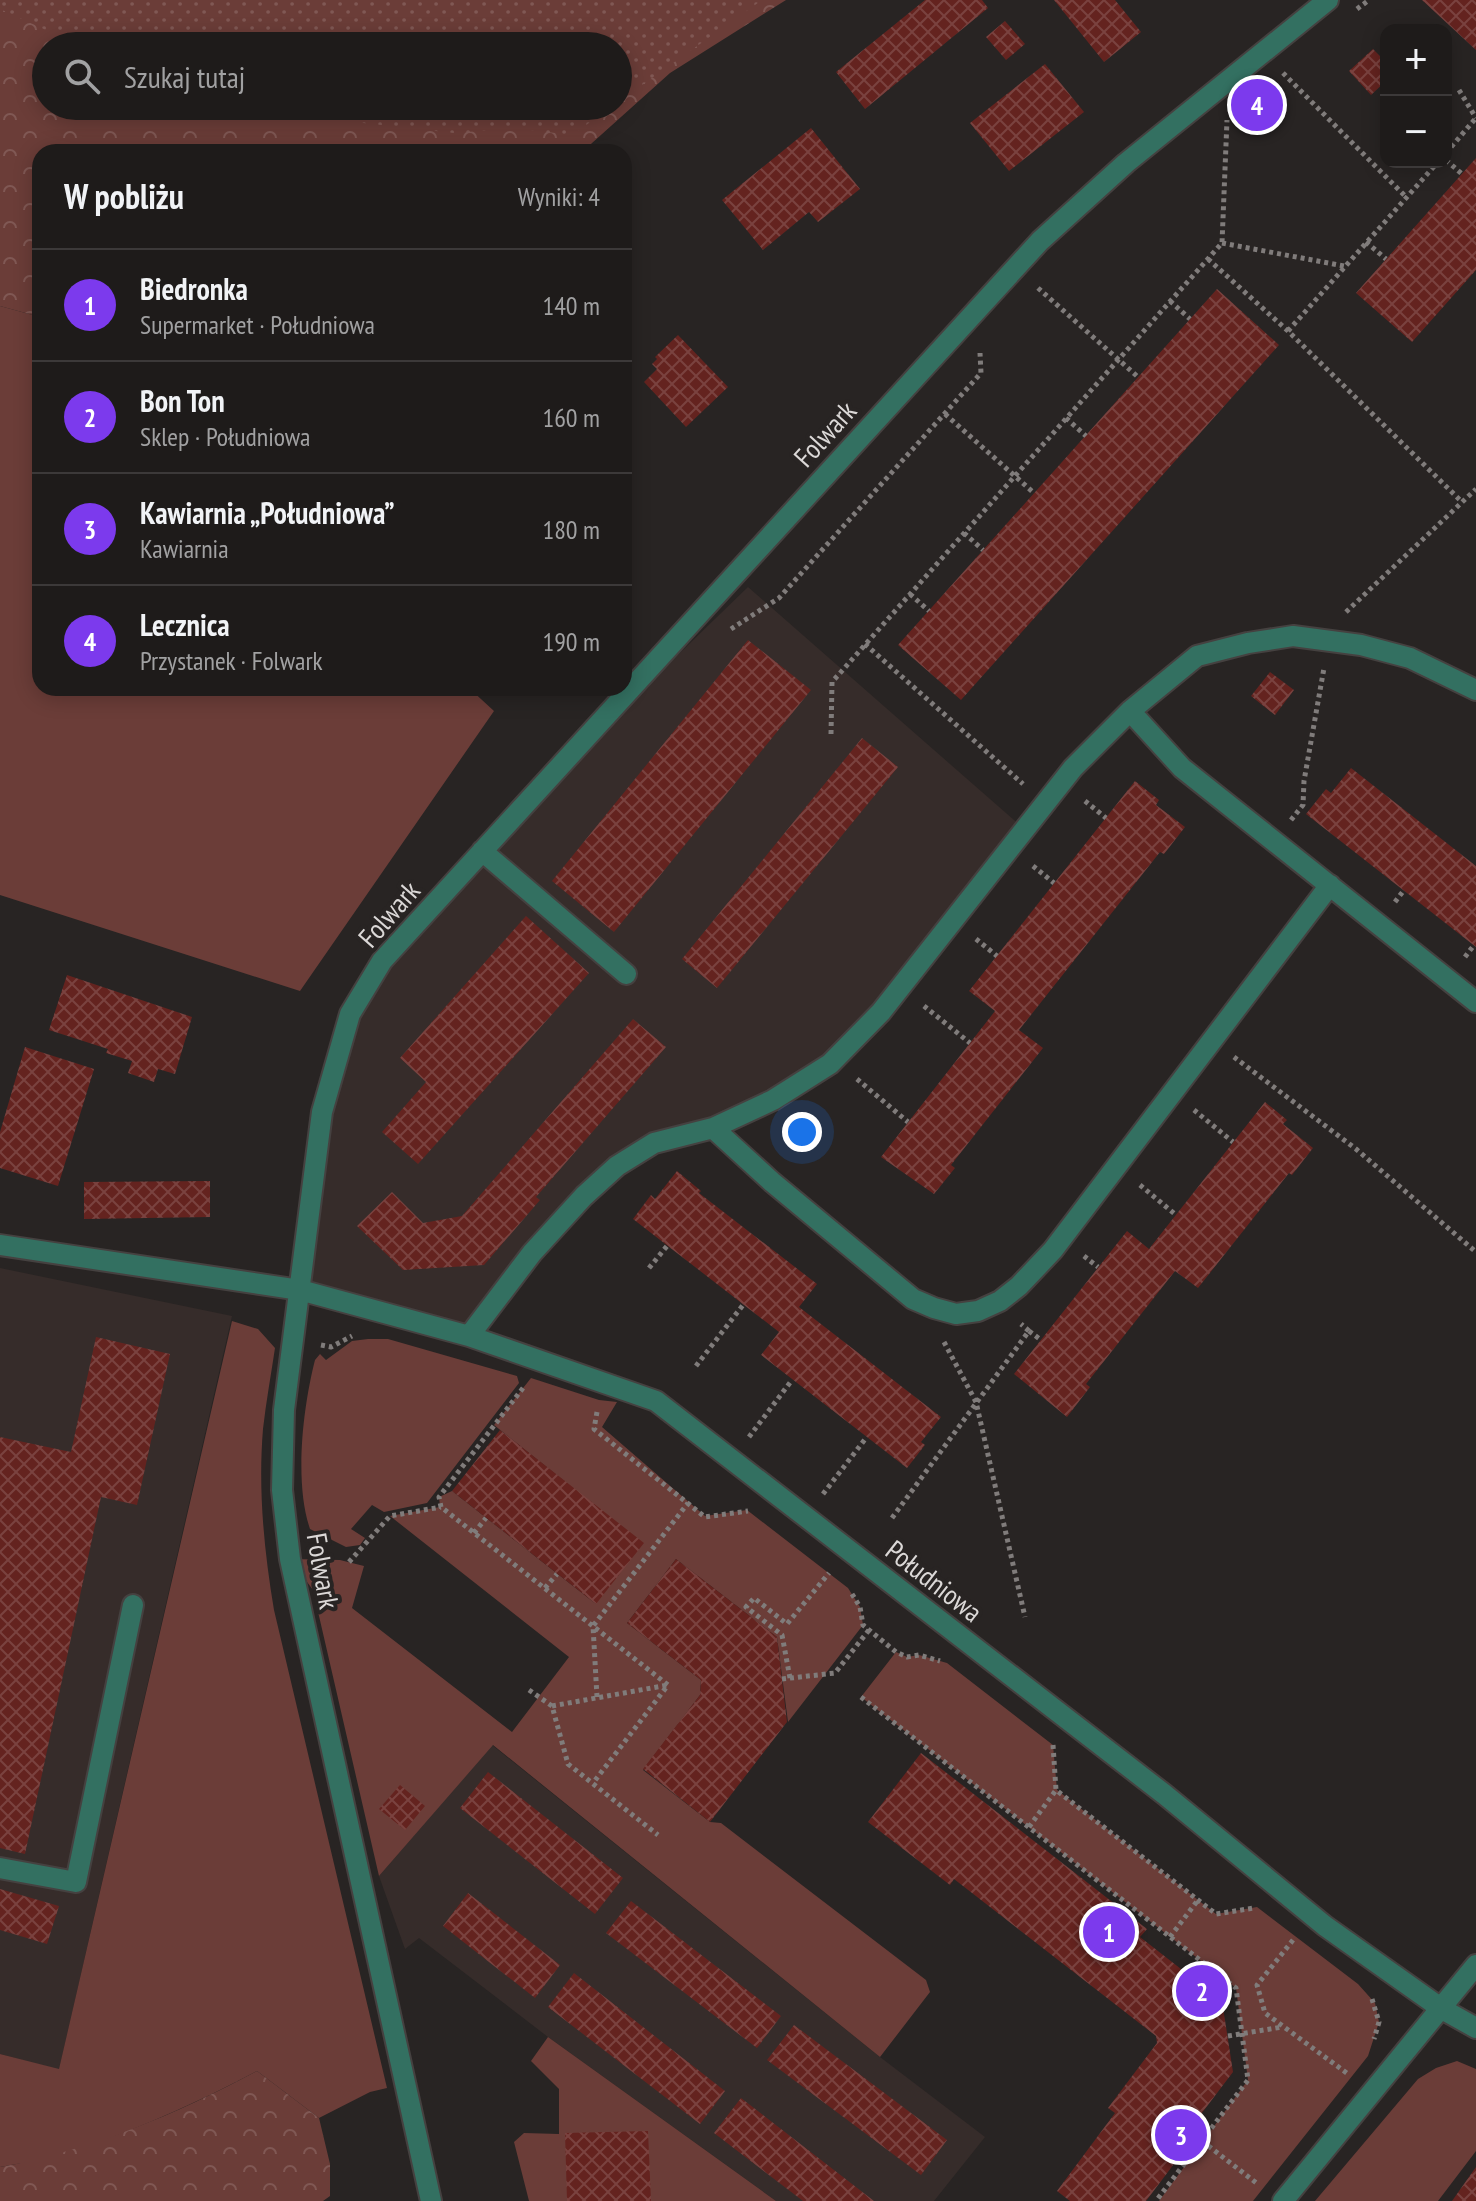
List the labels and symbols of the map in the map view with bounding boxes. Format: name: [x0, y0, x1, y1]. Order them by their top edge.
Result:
pin: 4: [1231, 75, 1283, 135]
street label: Folwark: [785, 393, 864, 474]
street label: Folwark: [350, 873, 428, 955]
your location: [782, 1112, 822, 1152]
street label: Folwark: [299, 1530, 348, 1612]
street label: Południowa: [879, 1531, 990, 1630]
pin: 1: [1083, 1902, 1135, 1962]
pin: 2: [1176, 1961, 1228, 2021]
pin: 3: [1155, 2105, 1207, 2165]

